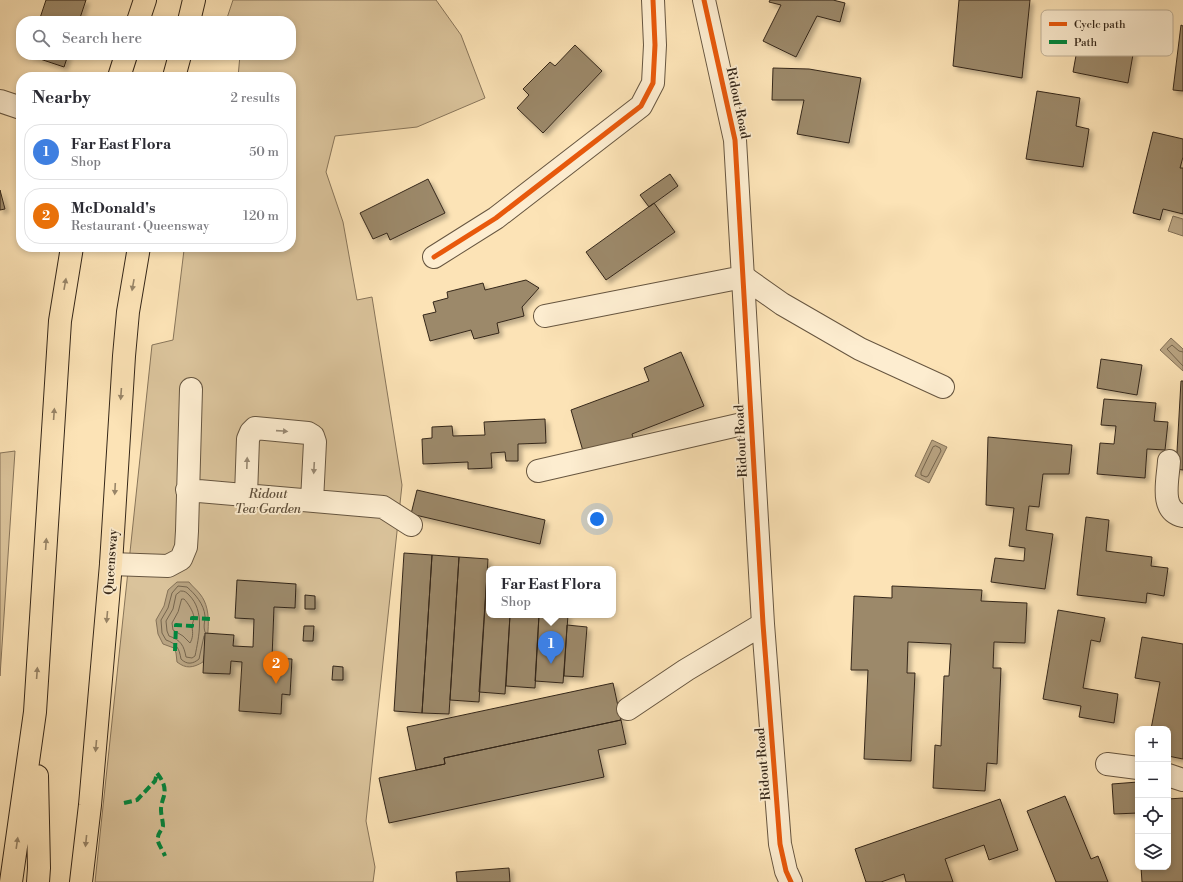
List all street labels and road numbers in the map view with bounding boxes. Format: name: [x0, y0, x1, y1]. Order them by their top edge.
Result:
street label: Ridout Road: [723, 66, 754, 141]
street label: Ridout Road: [731, 404, 751, 478]
street label: Queensway: [101, 528, 121, 596]
street label: Ridout Road: [752, 726, 774, 801]

